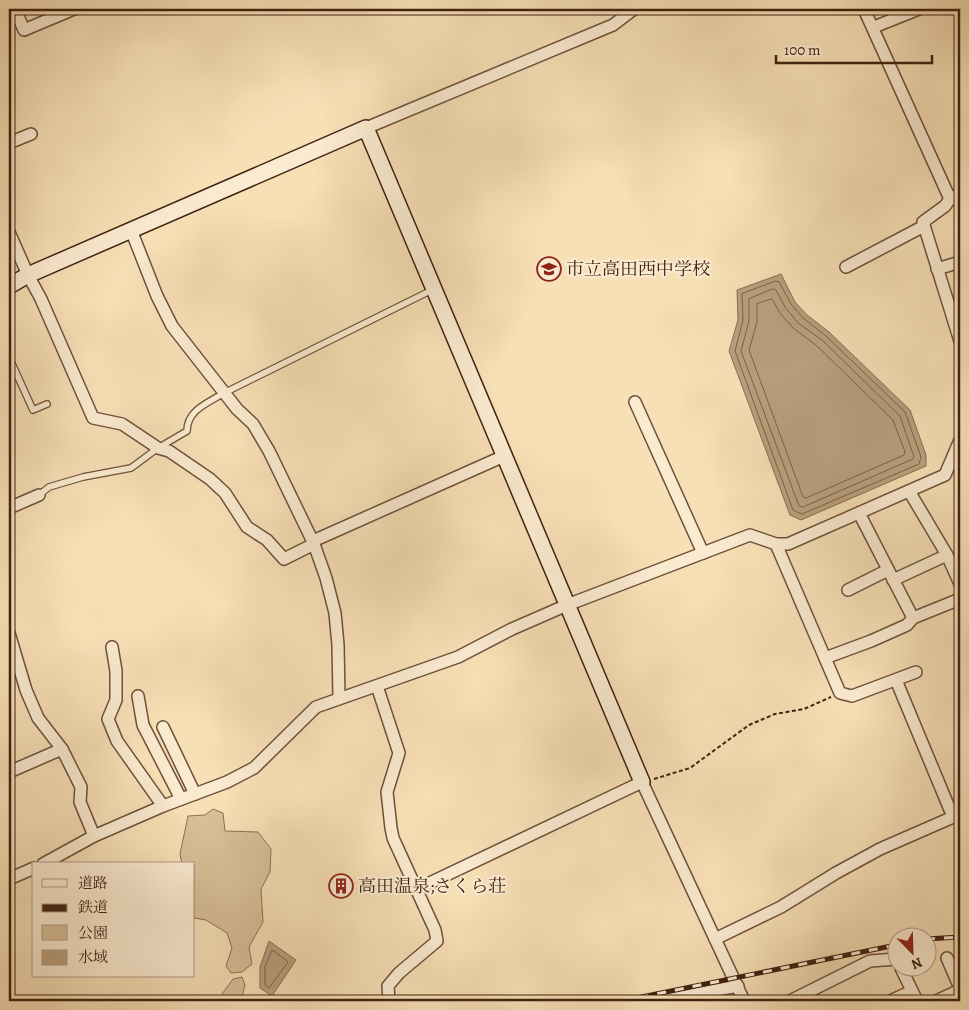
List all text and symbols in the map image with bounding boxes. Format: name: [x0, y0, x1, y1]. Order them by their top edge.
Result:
scale bar: [776, 32, 933, 64]
text: 100 m: [784, 40, 821, 60]
school or university icon: 市立高田西中学校: [536, 256, 562, 282]
place label: 市立高田西中学校: [566, 257, 710, 281]
legend: [32, 862, 195, 978]
text: 道路: [78, 873, 108, 893]
building icon: 高田温泉;さくら荘: [328, 873, 354, 899]
place label: 高田温泉;さくら荘: [358, 874, 506, 898]
text: 鉄道: [78, 897, 108, 917]
text: 公園: [78, 923, 108, 943]
north arrow: [886, 928, 936, 978]
text: 水域: [78, 947, 108, 967]
text: N: [908, 953, 925, 974]

